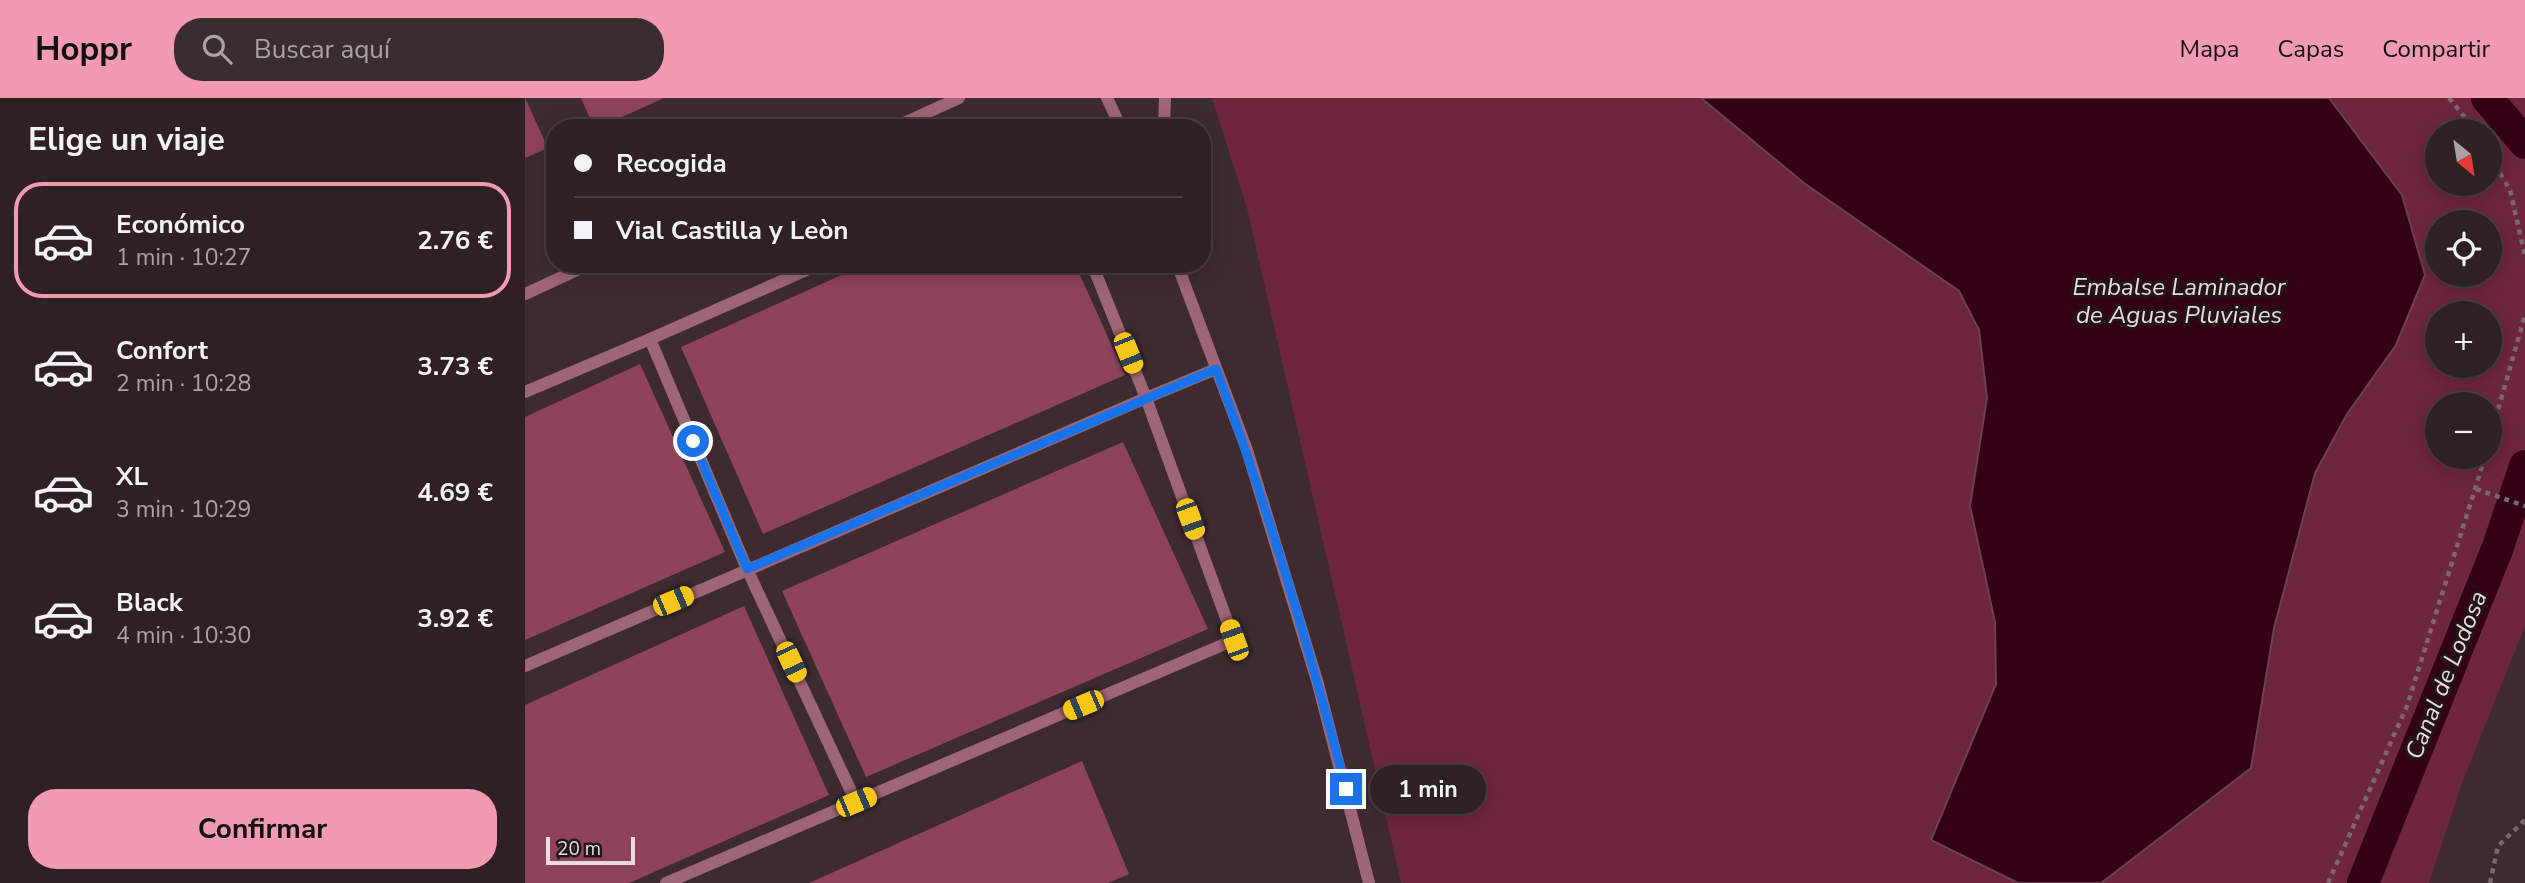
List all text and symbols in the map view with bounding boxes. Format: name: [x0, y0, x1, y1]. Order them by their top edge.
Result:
search box: [174, 18, 664, 81]
text: Hoppr: [35, 27, 132, 72]
icon: search: [198, 30, 236, 68]
text: Buscar aquí: [254, 32, 390, 67]
text: Mapa: [2180, 33, 2240, 65]
text: Capas: [2278, 33, 2344, 65]
text: Compartir: [2382, 33, 2490, 65]
text: Elige un viaje: [28, 118, 225, 161]
north arrow: [2425, 119, 2503, 196]
map controls: [2425, 119, 2502, 469]
text: Recogida: [616, 146, 727, 181]
text: Económico: [116, 207, 245, 242]
icon: car: [32, 209, 95, 272]
button: locate: [2425, 210, 2502, 287]
text: Vial Castilla y Leòn: [616, 213, 849, 248]
text: 2.76 €: [417, 223, 493, 258]
text: 1 min · 10:27: [116, 242, 251, 273]
water label: Embalse Laminador de Aguas Pluviales: [2073, 271, 2287, 331]
button: +: [2425, 301, 2502, 378]
car: [1111, 330, 1146, 376]
text: Confort: [116, 333, 208, 368]
icon: car: [32, 335, 95, 398]
text: 3.73 €: [417, 349, 493, 384]
text: 2 min · 10:28: [116, 368, 251, 399]
button: −: [2425, 392, 2502, 469]
route start: [677, 425, 709, 457]
text: XL: [116, 459, 148, 494]
icon: car: [32, 461, 95, 524]
text: 4.69 €: [417, 475, 493, 510]
text: 3 min · 10:29: [116, 494, 251, 525]
car: [1173, 496, 1208, 542]
car: [650, 583, 697, 619]
text: Black: [116, 585, 183, 620]
water label: Canal de Lodosa: [2398, 586, 2494, 764]
icon: car: [32, 587, 95, 650]
text: 3.92 €: [417, 601, 493, 636]
car: [1217, 617, 1252, 663]
text: 4 min · 10:30: [116, 620, 251, 651]
car: [773, 639, 810, 685]
car: [1060, 687, 1107, 723]
callout: 1 min: [1371, 764, 1486, 814]
route end: [1330, 773, 1362, 805]
text: 1 min: [1398, 774, 1458, 805]
car: [833, 784, 880, 820]
button: Confirmar: [28, 789, 497, 869]
scale bar: [546, 834, 635, 866]
text: 20 m: [557, 836, 601, 862]

